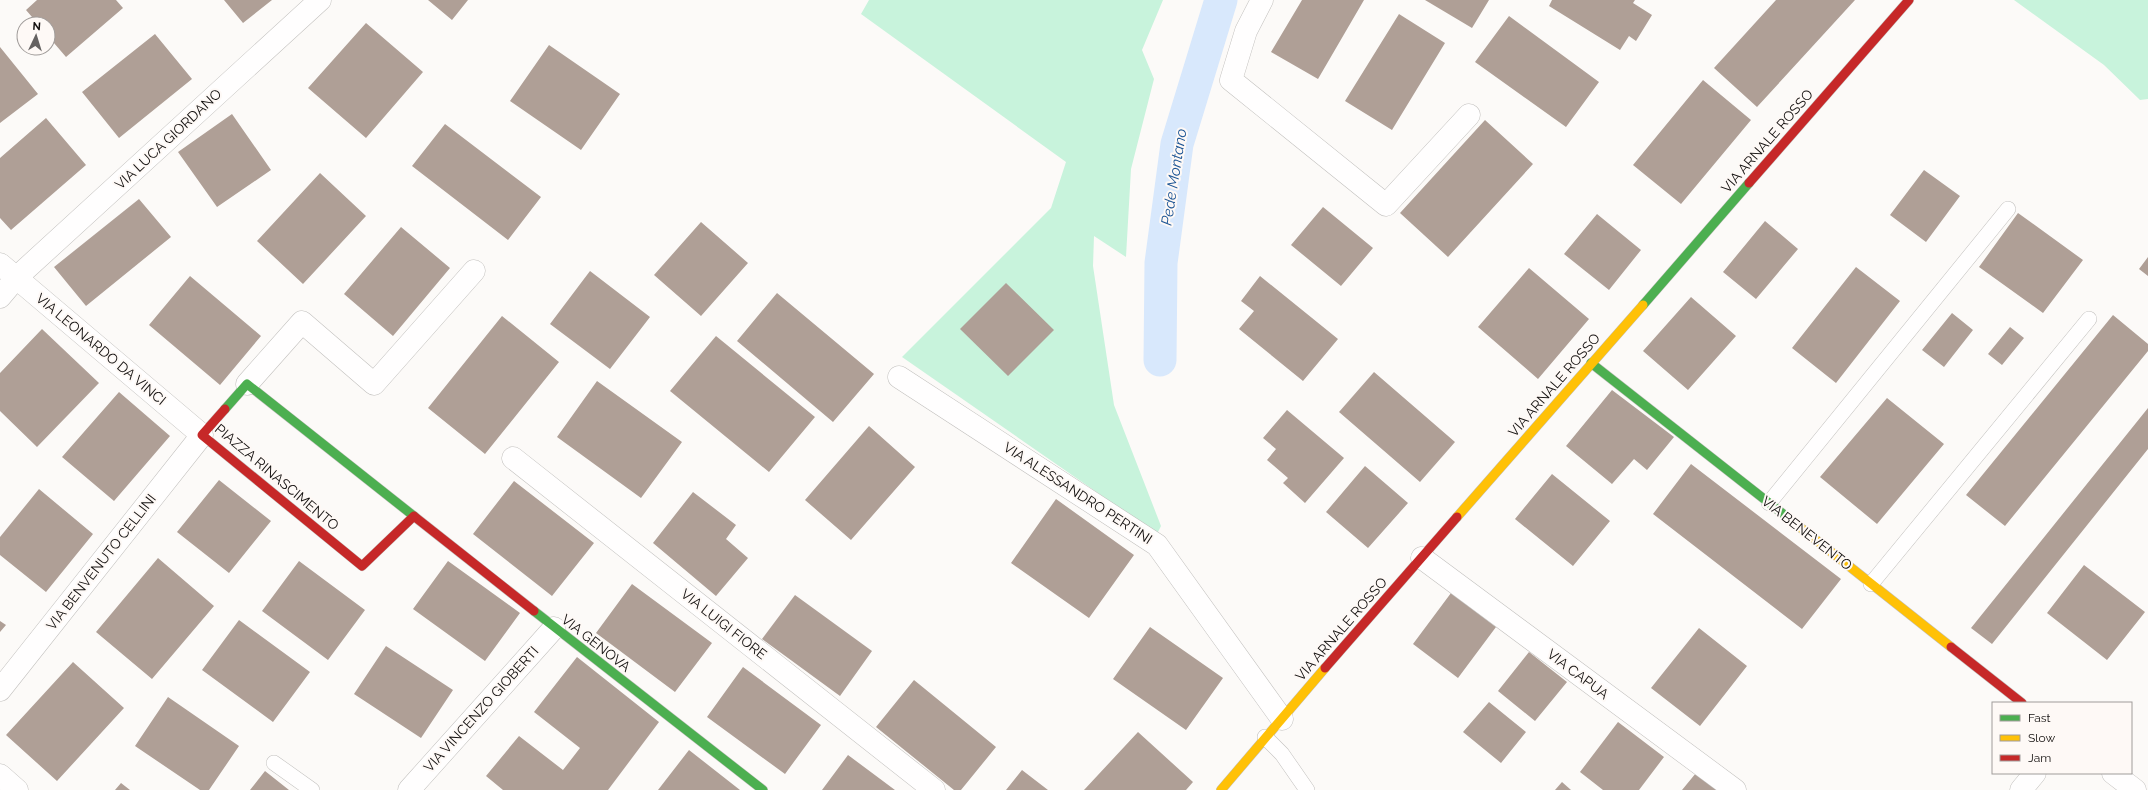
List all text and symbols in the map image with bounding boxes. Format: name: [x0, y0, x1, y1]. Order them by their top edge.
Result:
north arrow: [16, 16, 56, 56]
text: N: [32, 20, 41, 33]
street label: VIA LUCA GIORDANO: [112, 86, 224, 192]
street label: VIA ARNALE ROSSO: [1718, 86, 1816, 196]
water label: Pede Montano: [1157, 127, 1191, 227]
street label: VIA LEONARDO DA VINCI: [33, 290, 169, 408]
street label: VIA ARNALE ROSSO: [1505, 330, 1603, 440]
street label: PIAZZA RINASCIMENTO: [212, 421, 342, 533]
street label: VIA ALESSANDRO PERTINI: [1001, 439, 1155, 547]
street label: VIA BENVENUTO CELLINI: [43, 491, 159, 633]
street label: VIA BENEVENTO: [1759, 493, 1855, 573]
street label: VIA ARNALE ROSSO: [1292, 574, 1390, 684]
street label: VIA LUIGI FIORE: [678, 586, 770, 662]
street label: VIA GENOVA: [558, 611, 634, 675]
street label: VIA VINCENZO GIOBERTI: [420, 643, 542, 775]
street label: VIA CAPUA: [1544, 646, 1612, 703]
legend: [1992, 702, 2132, 774]
text: Fast: [2028, 711, 2051, 725]
text: Slow: [2028, 731, 2055, 745]
text: Jam: [2028, 751, 2051, 765]

